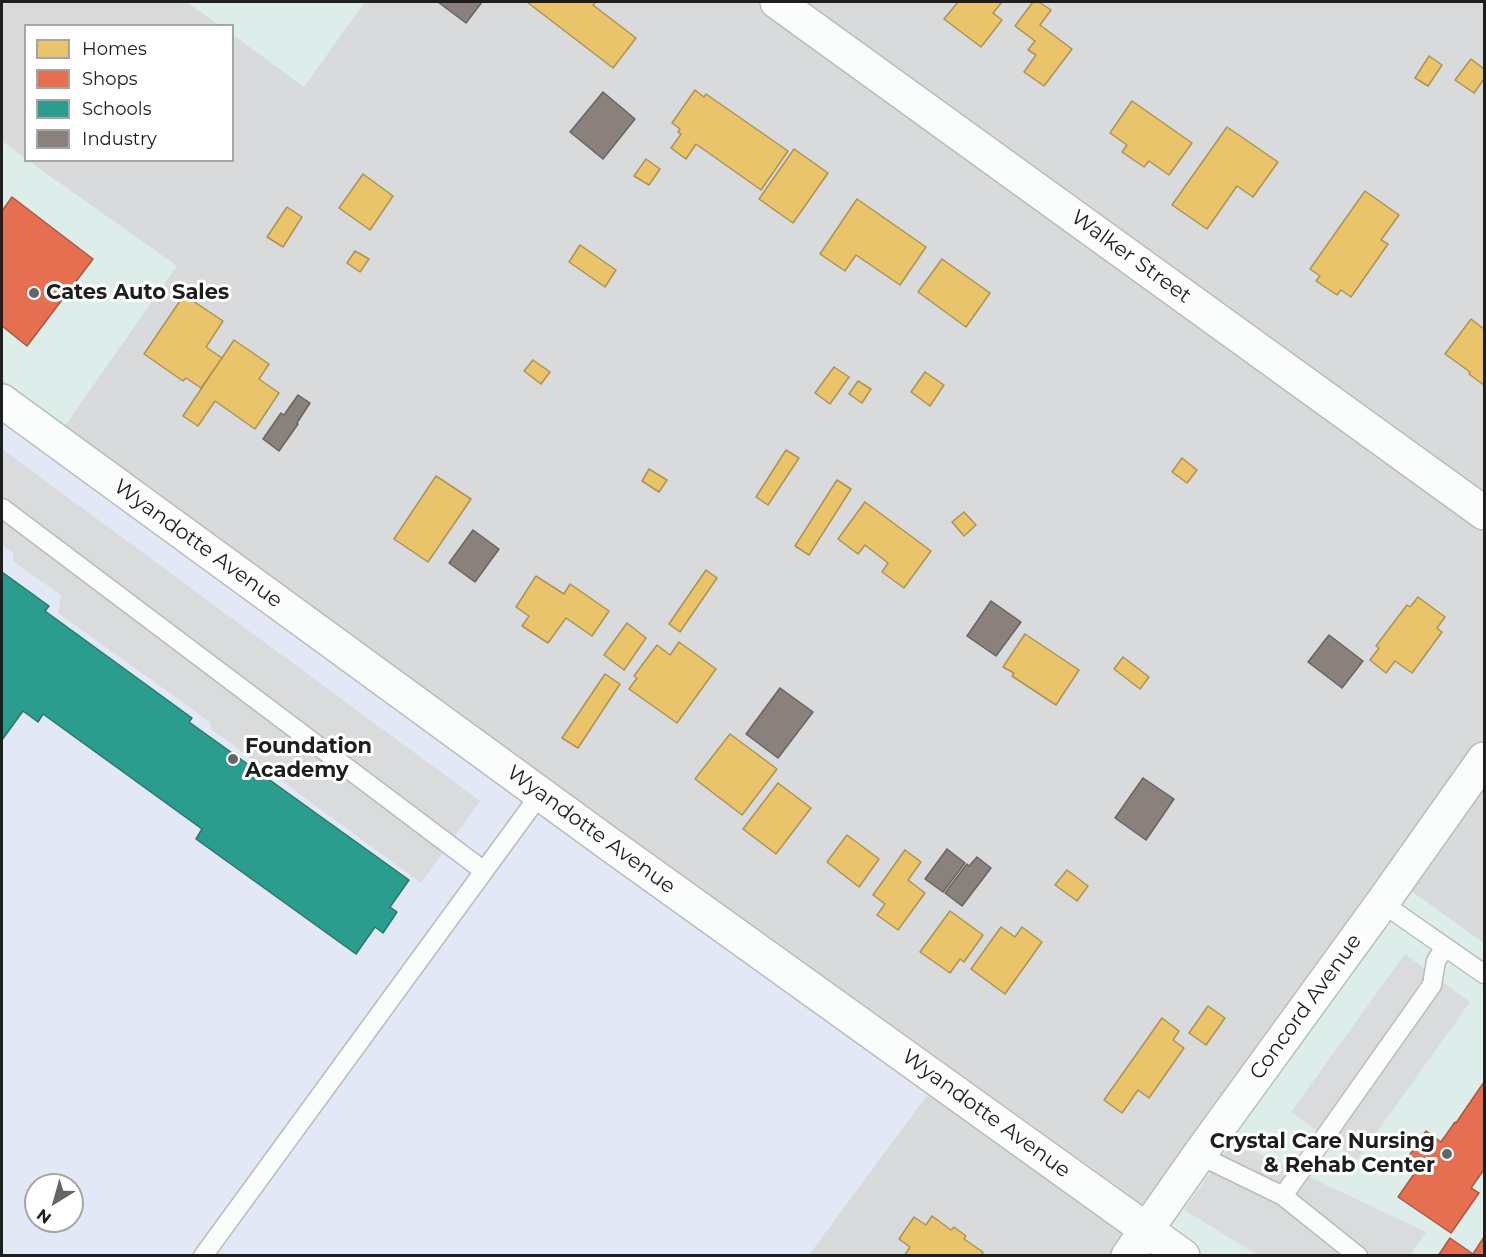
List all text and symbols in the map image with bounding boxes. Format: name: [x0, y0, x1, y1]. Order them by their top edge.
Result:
legend: [24, 24, 234, 162]
text: Homes: [82, 38, 147, 60]
text: Shops: [82, 68, 138, 90]
text: Schools: [82, 98, 151, 120]
text: Industry: [82, 128, 157, 150]
street label: Walker Street: [1066, 205, 1196, 309]
place label: Cates Auto Sales: [46, 280, 229, 306]
marker: Cates Auto Sales: [27, 286, 41, 300]
street label: Wyandotte Avenue: [109, 474, 287, 614]
place label: Foundation Academy: [245, 734, 372, 784]
marker: Foundation Academy: [226, 752, 240, 766]
street label: Wyandotte Avenue: [502, 760, 680, 900]
street label: Concord Avenue: [1245, 929, 1367, 1085]
street label: Wyandotte Avenue: [897, 1044, 1075, 1184]
place label: Crystal Care Nursing & Rehab Center: [1210, 1129, 1435, 1179]
marker: Crystal Care Nursing & Rehab Center: [1440, 1147, 1454, 1161]
north arrow: [24, 1173, 84, 1233]
text: N: [33, 1205, 55, 1228]

